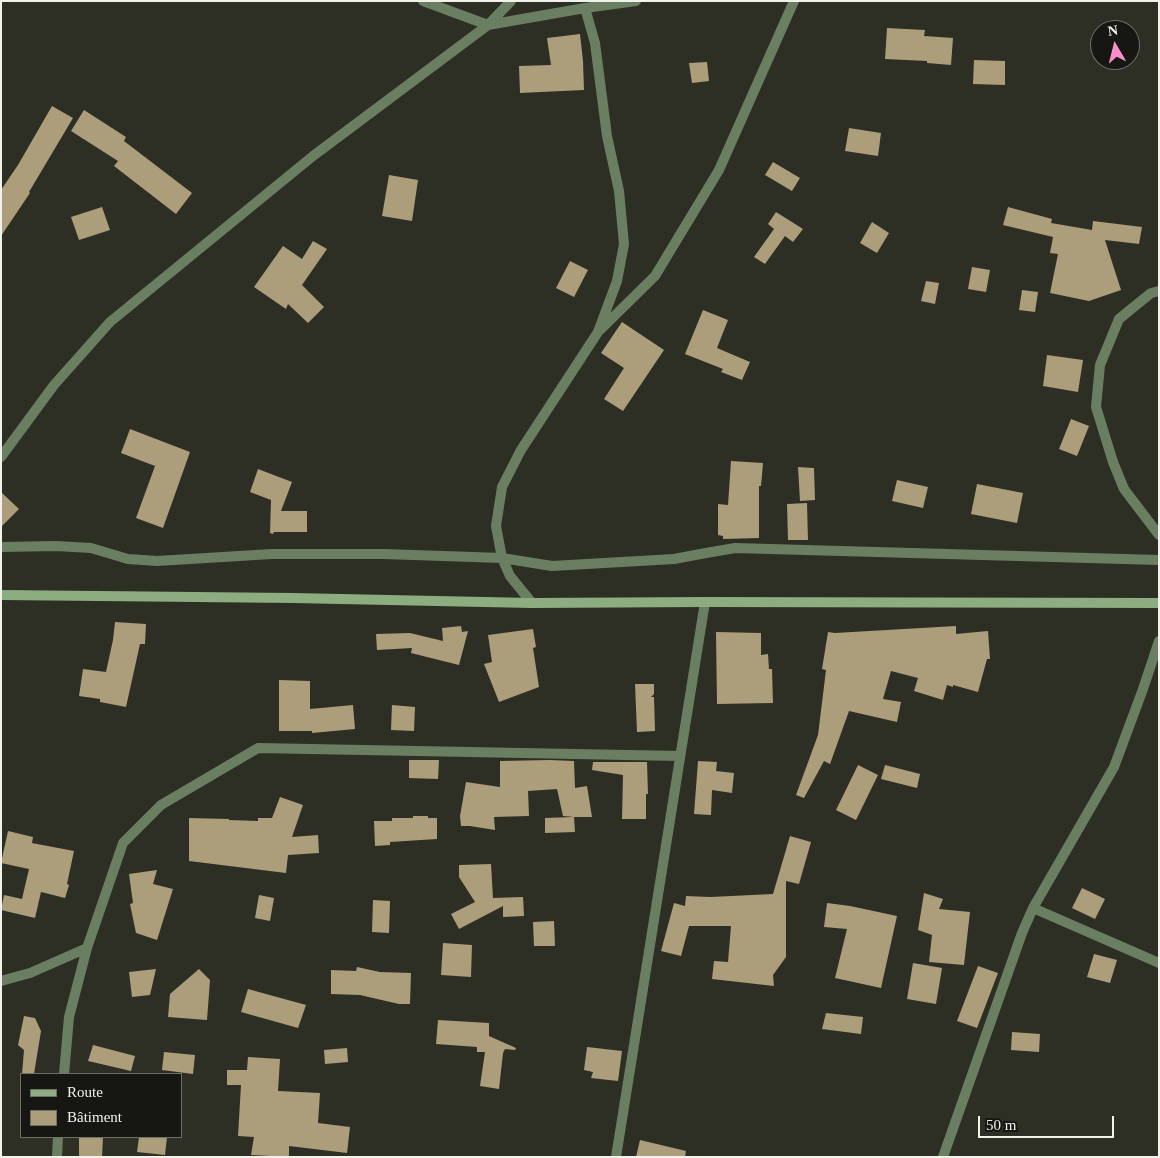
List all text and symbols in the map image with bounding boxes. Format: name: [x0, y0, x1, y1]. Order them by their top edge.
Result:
north arrow: [1090, 20, 1140, 70]
text: N: [1107, 23, 1119, 39]
legend: [20, 1073, 182, 1138]
text: Route: [67, 1084, 103, 1100]
scale bar: [980, 1106, 1116, 1138]
text: Bâtiment: [67, 1109, 122, 1125]
text: 50 m: [986, 1117, 1016, 1133]

